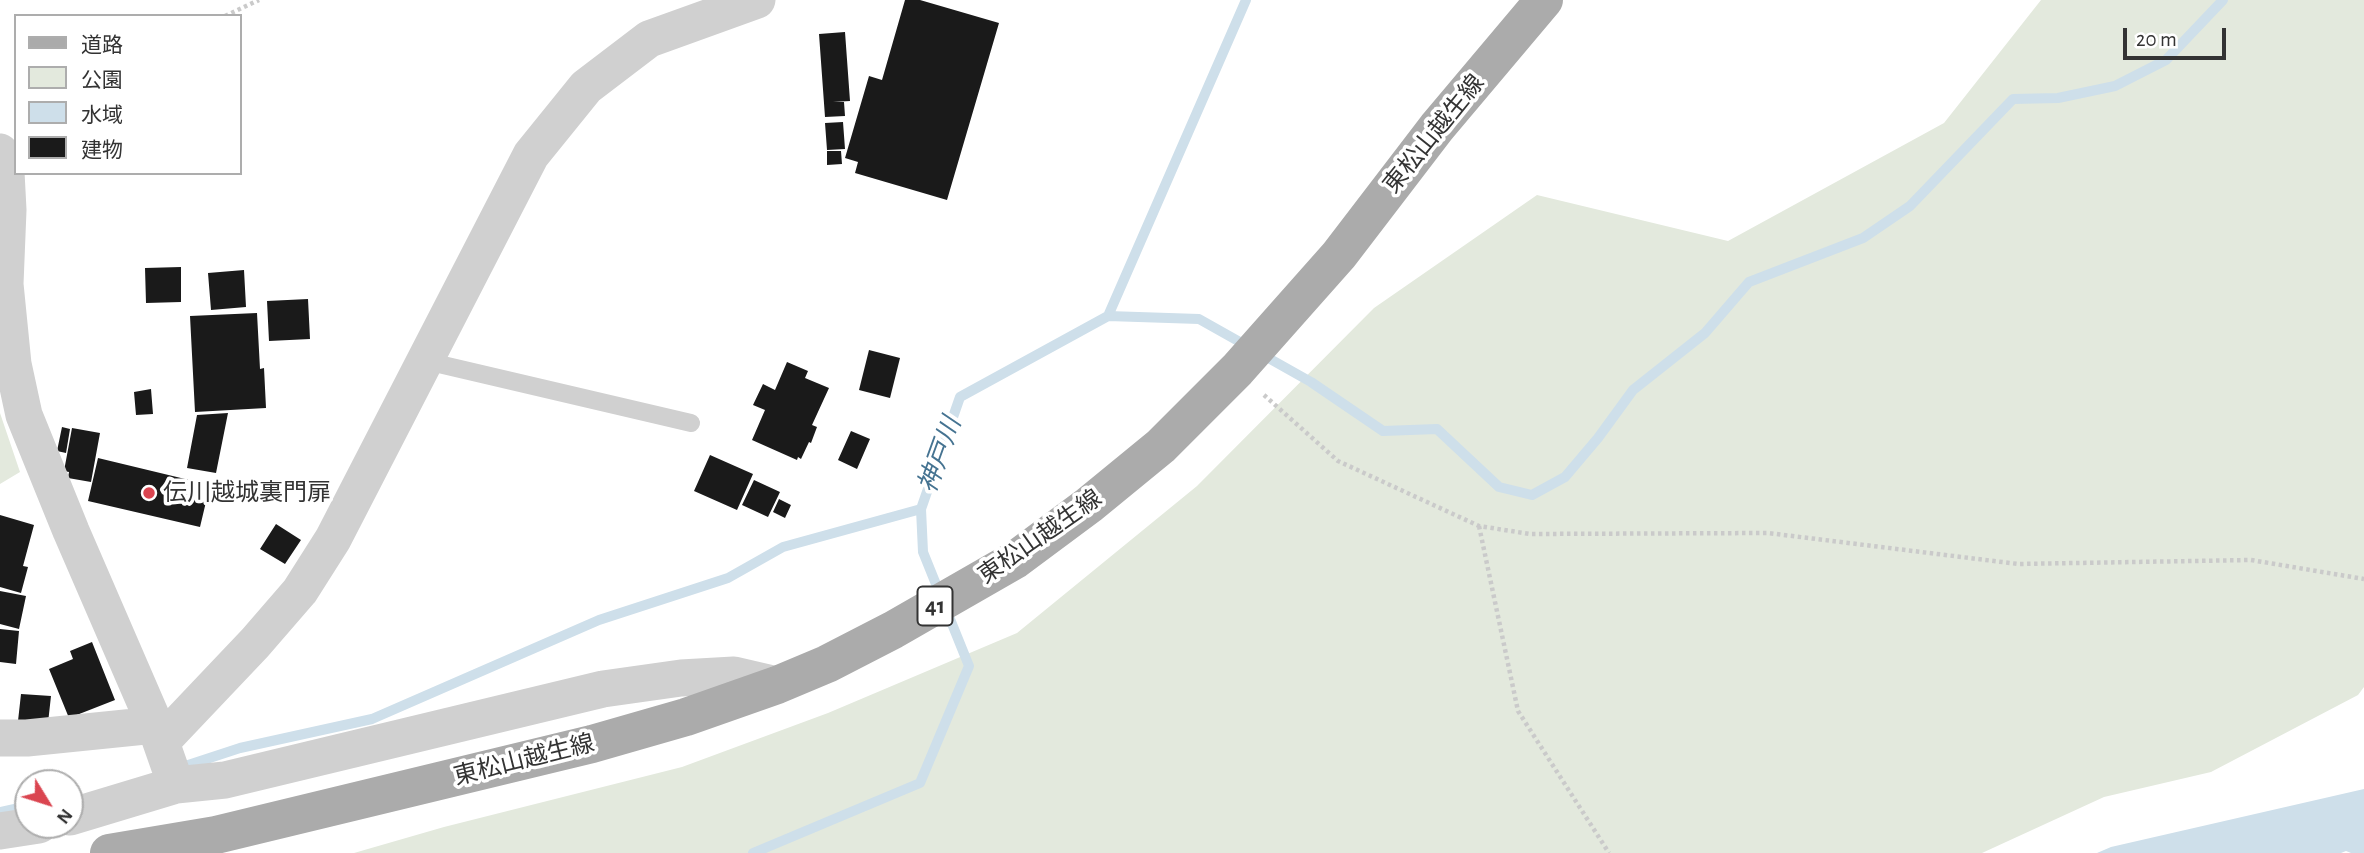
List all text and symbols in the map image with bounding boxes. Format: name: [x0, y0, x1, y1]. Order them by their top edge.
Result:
legend: [14, 14, 242, 175]
scale bar: [2126, 14, 2229, 58]
text: 20 m: [2136, 29, 2177, 50]
text: 道路: [81, 35, 123, 56]
street label: 東松山越生線: [1377, 69, 1491, 199]
text: 公園: [81, 70, 123, 91]
text: 水域: [81, 105, 123, 126]
text: 建物: [81, 140, 123, 161]
water label: 神戸川: [912, 413, 968, 497]
place label: 伝川越城裏門扉: [163, 479, 331, 507]
street label: 東松山越生線: [973, 484, 1107, 590]
marker: 伝川越城裏門扉: [141, 485, 157, 501]
road number: 41: [918, 586, 953, 626]
street label: 東松山越生線: [451, 729, 597, 791]
north arrow: [14, 769, 84, 839]
text: N: [53, 805, 76, 827]

